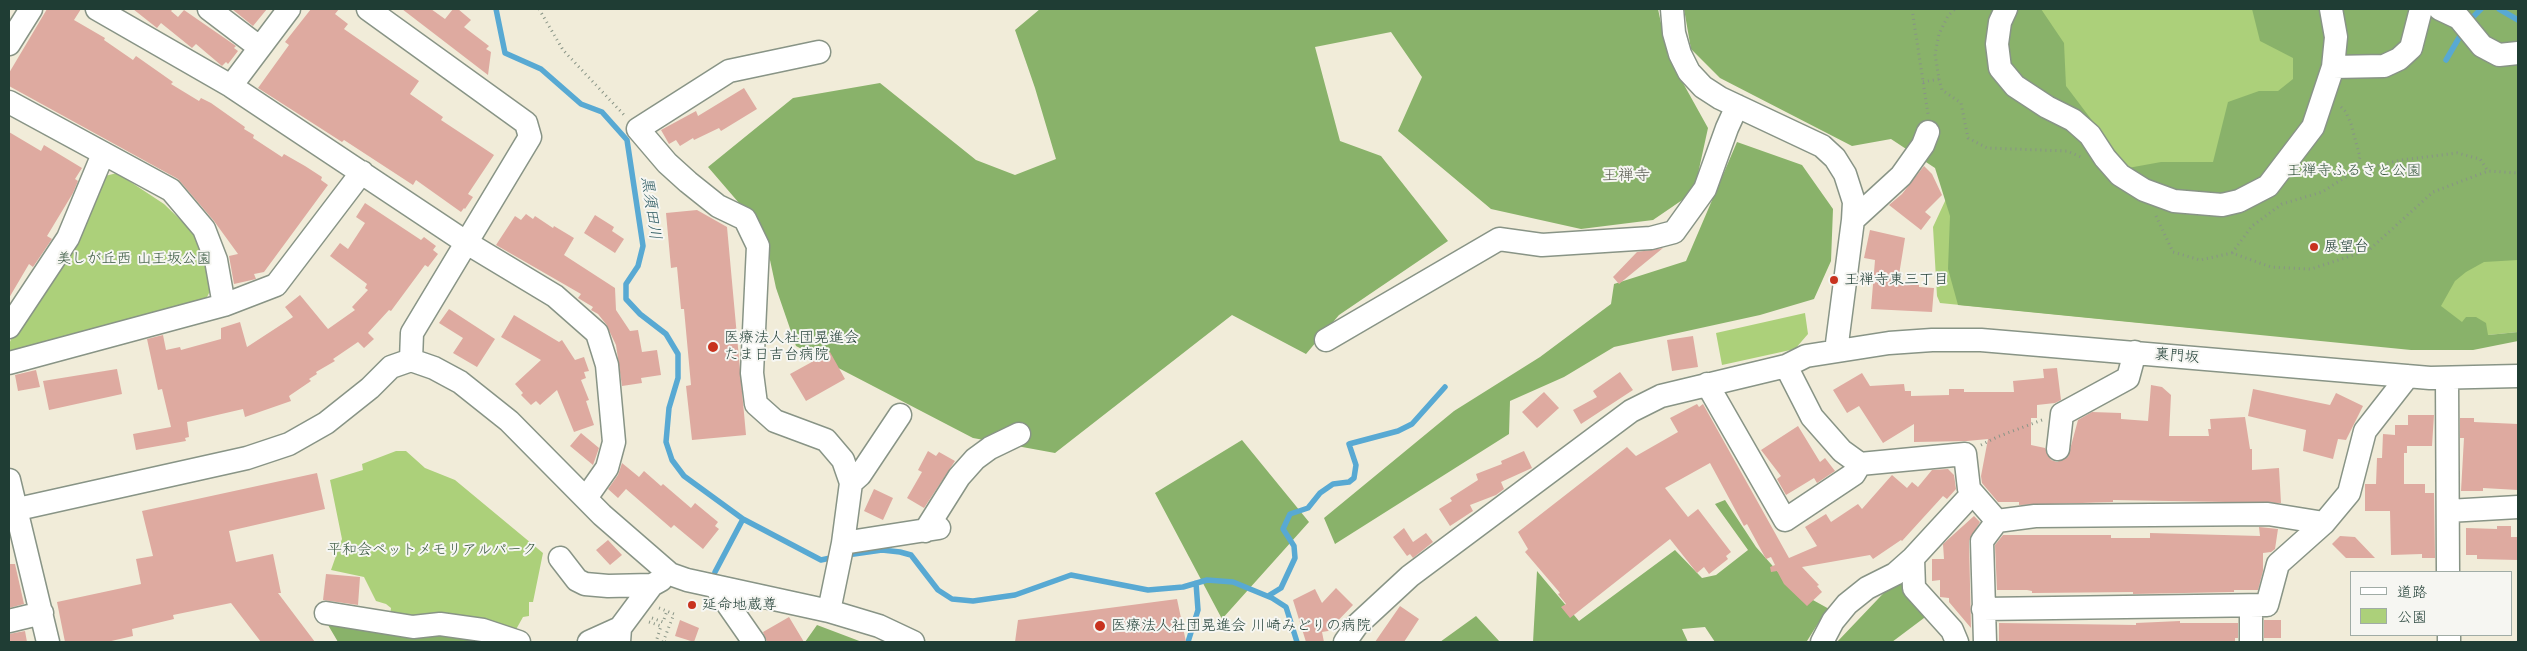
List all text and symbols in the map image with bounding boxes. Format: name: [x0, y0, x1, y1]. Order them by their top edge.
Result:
park label: 王禅寺ふるさと公園: [2287, 162, 2421, 180]
district label: 王禅寺: [1602, 165, 1650, 185]
water label: 黒須田川: [637, 175, 665, 241]
place label: 展望台: [2324, 238, 2369, 256]
marker: 展望台: [2308, 241, 2320, 253]
park label: 美しが丘西 山王坂公園: [56, 250, 212, 268]
place label: 王禅寺東三丁目: [1844, 271, 1949, 289]
marker: 王禅寺東三丁目: [1828, 274, 1840, 286]
place label: 医療法人社団晃進会 たま日吉台病院: [724, 329, 859, 364]
marker: 医療法人社団晃進会 たま日吉台病院: [706, 340, 720, 354]
street label: 裏門坂: [2154, 345, 2200, 367]
park label: 平和会ペットメモリアルパーク: [327, 541, 537, 559]
legend: [2350, 571, 2512, 636]
text: 道路: [2397, 583, 2427, 601]
place label: 延命地蔵尊: [702, 596, 777, 614]
marker: 延命地蔵尊: [686, 599, 698, 611]
text: 公園: [2397, 608, 2427, 626]
place label: 医療法人社団晃進会 川崎みどりの病院: [1111, 617, 1371, 635]
marker: 医療法人社団晃進会 川崎みどりの病院: [1093, 619, 1107, 633]

